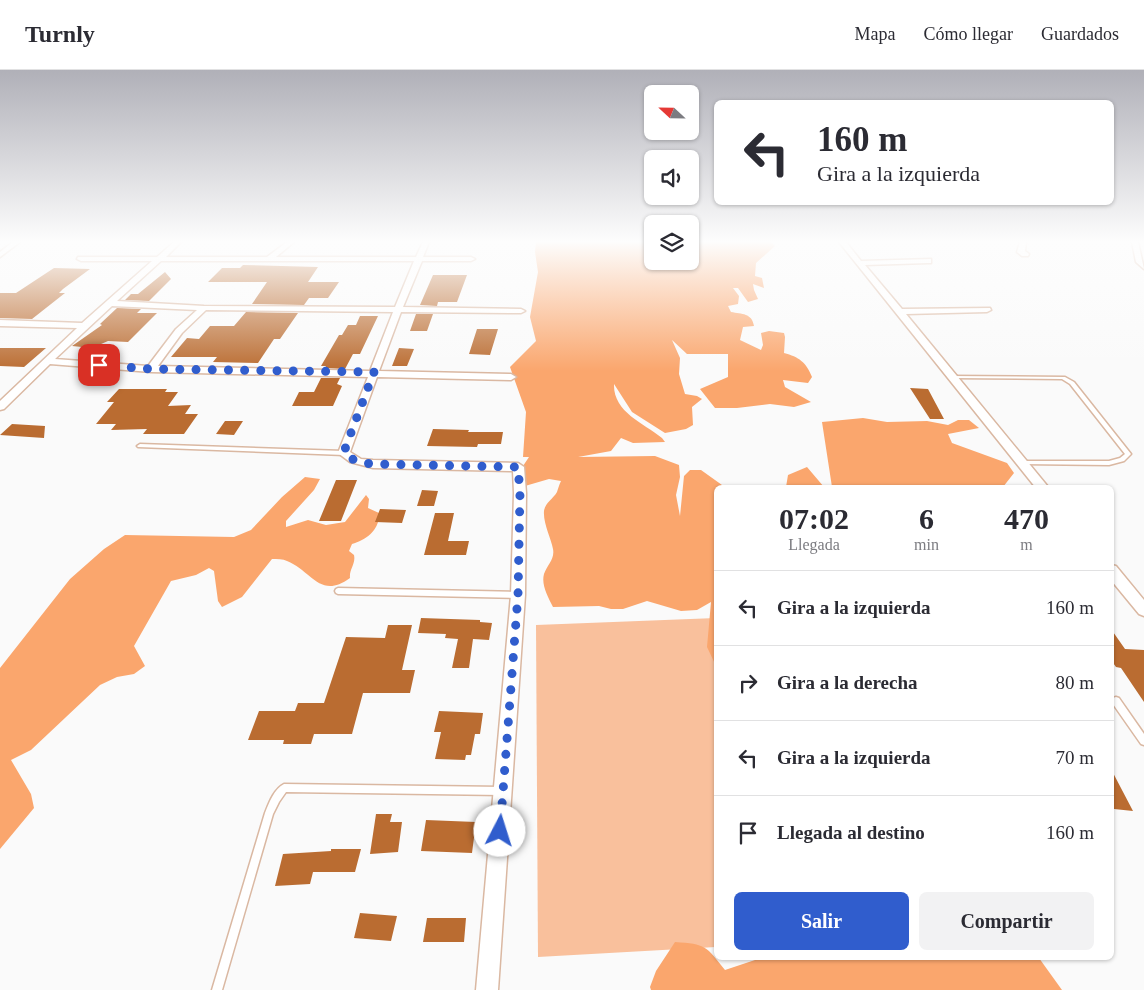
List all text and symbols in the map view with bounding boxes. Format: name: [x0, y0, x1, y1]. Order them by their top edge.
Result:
text: Turnly: [25, 21, 95, 47]
text: Mapa: [855, 24, 896, 44]
text: Cómo llegar: [924, 24, 1013, 44]
text: Guardados: [1041, 24, 1119, 44]
north arrow: [644, 85, 699, 140]
map controls: [644, 85, 699, 270]
icon: left: [734, 120, 799, 185]
text: 160 m: [817, 120, 907, 159]
button: sound: [644, 150, 699, 205]
text: Gira a la izquierda: [817, 161, 980, 186]
button: layers: [644, 215, 699, 270]
pin: [78, 344, 120, 386]
icon: arrive: [85, 351, 113, 379]
text: 07:02: [779, 502, 849, 535]
text: 6: [919, 502, 934, 535]
text: 470: [1004, 502, 1049, 535]
text: Llegada: [788, 536, 840, 553]
text: min: [914, 536, 939, 553]
text: m: [1020, 536, 1033, 553]
icon: left: [734, 594, 762, 622]
text: Gira a la izquierda: [777, 597, 931, 618]
text: 160 m: [1046, 597, 1094, 618]
icon: right: [734, 669, 762, 697]
text: Gira a la derecha: [777, 672, 918, 693]
text: 80 m: [1055, 672, 1094, 693]
icon: left: [734, 744, 762, 772]
text: Gira a la izquierda: [777, 747, 931, 768]
text: 70 m: [1055, 747, 1094, 768]
position arrow: [473, 804, 525, 856]
icon: arrive: [734, 819, 762, 847]
text: Llegada al destino: [777, 822, 925, 843]
text: 160 m: [1046, 822, 1094, 843]
button: Salir: [734, 892, 909, 950]
button: Compartir: [919, 892, 1094, 950]

